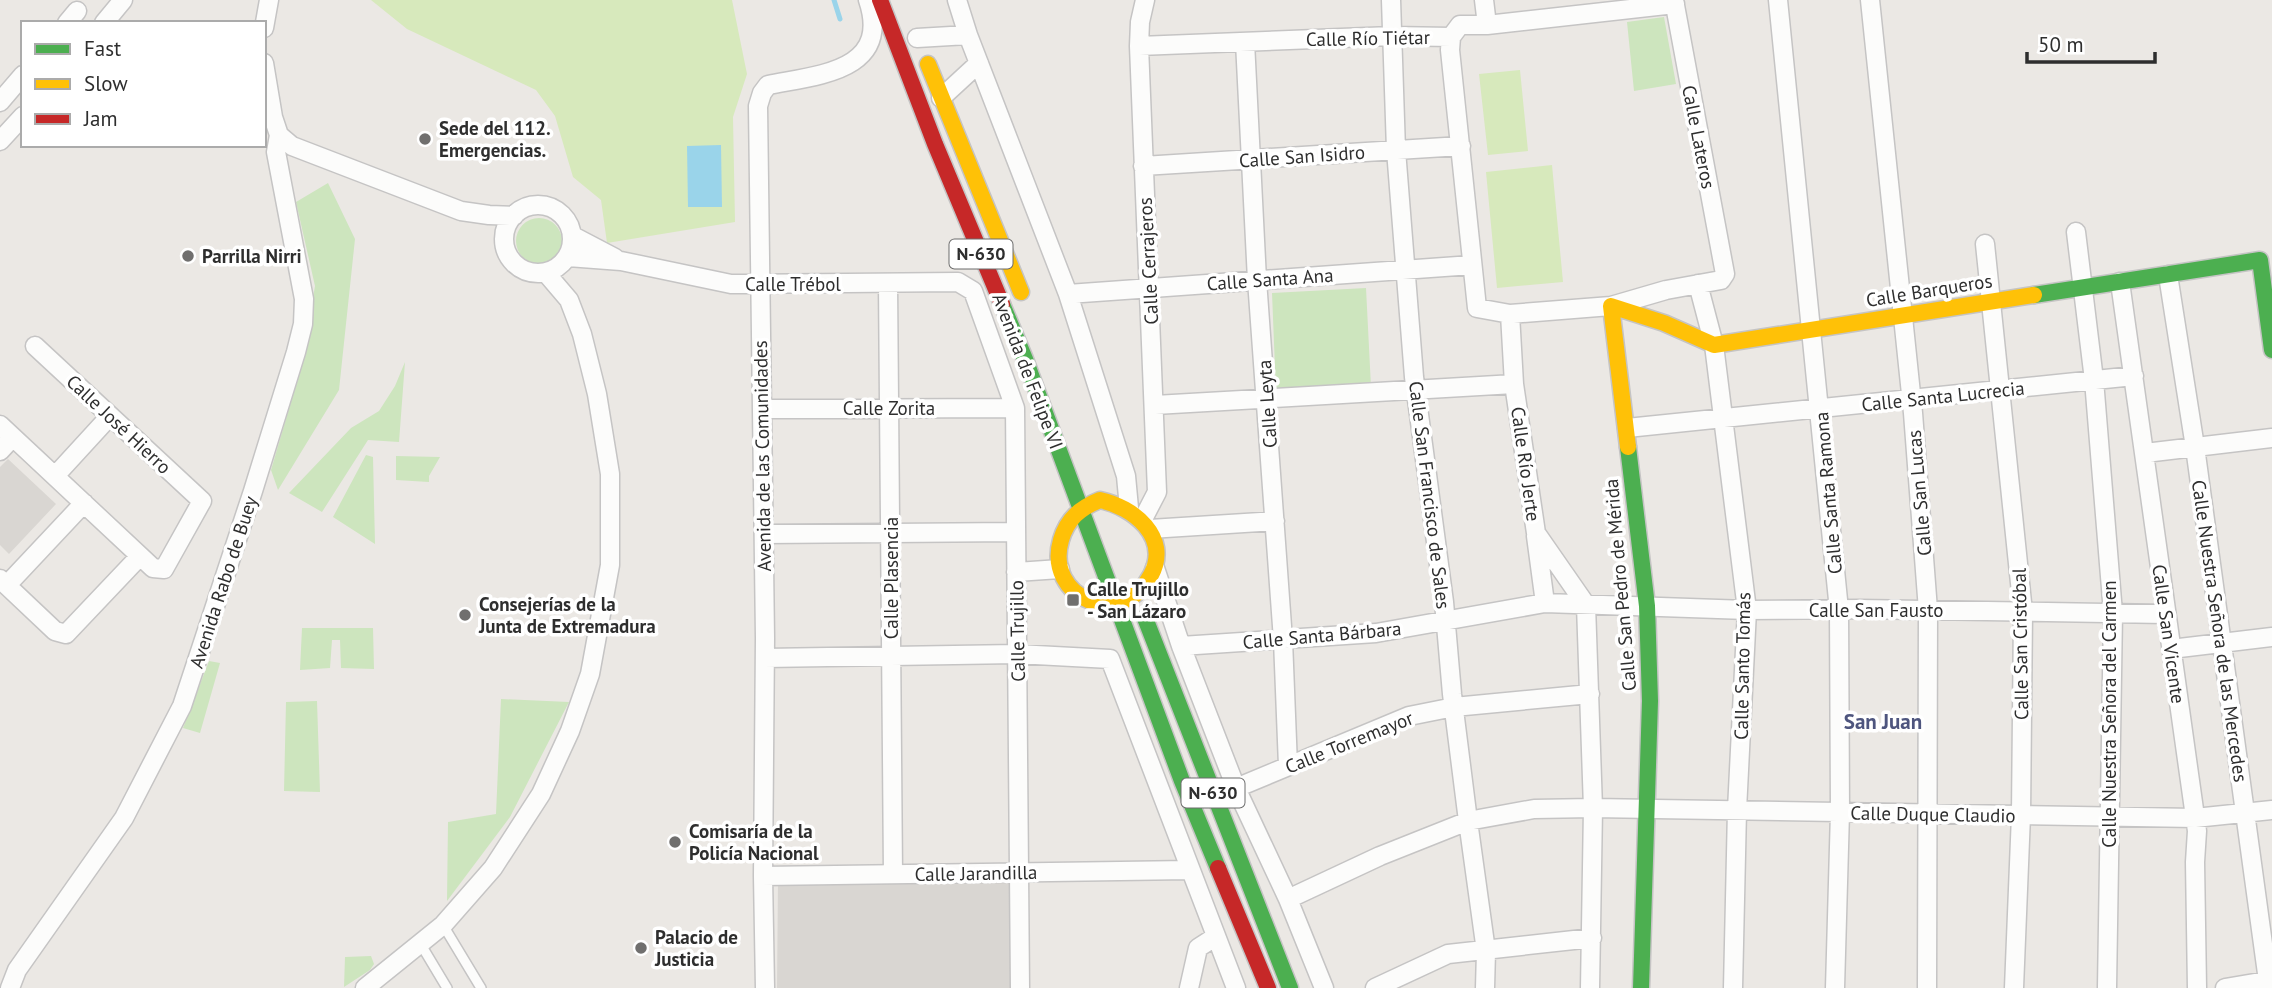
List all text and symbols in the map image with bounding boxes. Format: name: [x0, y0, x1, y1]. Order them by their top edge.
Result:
legend: [21, 21, 266, 147]
scale bar: [2027, 21, 2155, 65]
street label: Calle Río Tiétar: [1306, 25, 1431, 51]
text: 50 m: [2038, 31, 2084, 58]
text: Fast: [84, 35, 121, 62]
text: Slow: [84, 70, 128, 97]
street label: Calle Lateros: [1677, 83, 1721, 191]
text: Jam: [83, 105, 118, 132]
place label: Sede del 112. Emergencias.: [439, 116, 551, 162]
marker: Sede del 112. Emergencias.: [417, 131, 433, 147]
street label: Calle San Isidro: [1238, 140, 1366, 172]
street label: Calle Cerrajeros: [1133, 197, 1163, 325]
road number: N-630: [950, 240, 1012, 268]
place label: Parrilla Nirri: [202, 244, 302, 268]
marker: Parrilla Nirri: [180, 248, 196, 264]
street label: Calle Santa Ana: [1206, 263, 1334, 295]
street label: Calle Barqueros: [1864, 268, 1994, 312]
street label: Calle Trébol: [745, 272, 841, 296]
street label: Avenida de Felipe VI: [987, 290, 1069, 452]
street label: Avenida de las Comunidades: [748, 340, 776, 572]
street label: Calle Leyta: [1252, 359, 1282, 449]
street label: Calle José Hierro: [62, 369, 176, 479]
street label: Calle Santa Lucrecia: [1860, 376, 2026, 416]
street label: Calle San Francisco de Sales: [1404, 380, 1456, 610]
street label: Calle Zorita: [843, 396, 935, 420]
street label: Calle Río Jerte: [1506, 405, 1546, 523]
street label: Calle Santa Ramona: [1809, 411, 1847, 575]
street label: Calle San Lucas: [1902, 429, 1936, 557]
street label: Calle San Pedro de Mérida: [1599, 478, 1641, 692]
street label: Calle Nuestra Señora de las Mercedes: [2187, 478, 2253, 784]
street label: Avenida Rabo de Buey: [184, 493, 262, 671]
street label: Calle Plasencia: [879, 517, 903, 639]
street label: Calle San Vicente: [2147, 563, 2191, 705]
street label: Calle San Cristóbal: [2007, 567, 2033, 720]
place label: Calle Trujillo - San Lázaro: [1087, 577, 1189, 623]
street label: Calle Trujillo: [1004, 580, 1030, 682]
street label: Calle Nuestra Señora del Carmen: [2097, 580, 2121, 848]
place label: Consejerías de la Junta de Extremadura: [478, 592, 656, 638]
marker: Calle Trujillo - San Lázaro: [1065, 592, 1081, 608]
street label: Calle Santo Tomás: [1729, 592, 1755, 740]
street label: Calle San Fausto: [1809, 598, 1943, 622]
marker: Consejerías de la Junta de Extremadura: [457, 607, 473, 623]
street label: Calle Santa Bárbara: [1242, 616, 1402, 654]
street label: Calle Torremayor: [1281, 705, 1417, 779]
district label: San Juan: [1844, 708, 1922, 735]
road number: N-630: [1182, 778, 1244, 808]
street label: Calle Duque Claudio: [1850, 801, 2016, 827]
place label: Comisaría de la Policía Nacional: [689, 819, 819, 865]
marker: Comisaría de la Policía Nacional: [667, 834, 683, 850]
street label: Calle Jarandilla: [914, 860, 1038, 886]
place label: Palacio de Justicia: [654, 925, 738, 971]
marker: Palacio de Justicia: [633, 940, 649, 956]

